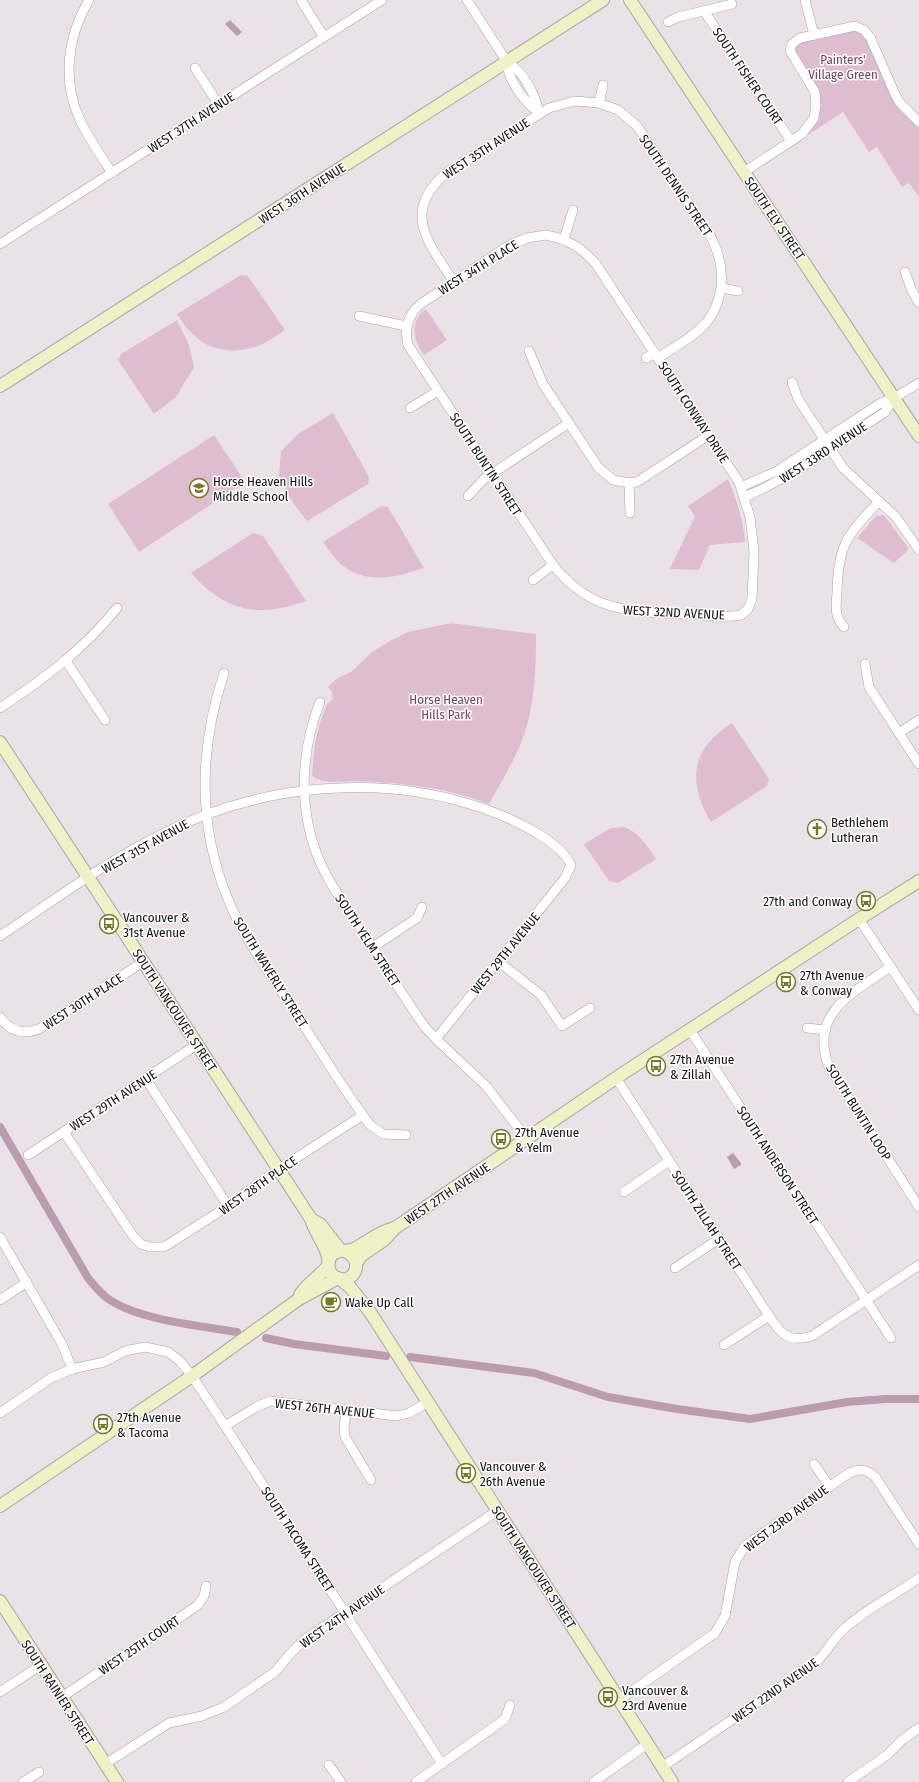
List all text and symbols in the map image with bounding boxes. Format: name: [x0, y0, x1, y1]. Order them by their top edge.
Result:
street label: SOUTH FISHER COURT: [710, 25, 786, 128]
park label: Painters' Village Green: [808, 52, 878, 82]
street label: WEST 37TH AVENUE: [145, 89, 237, 156]
street label: WEST 35TH AVENUE: [440, 115, 532, 182]
street label: SOUTH DENNIS STREET: [636, 132, 715, 239]
street label: WEST 36TH AVENUE: [256, 160, 349, 227]
street label: SOUTH ELY STREET: [741, 174, 808, 263]
street label: WEST 34TH PLACE: [436, 237, 521, 298]
street label: SOUTH CONWAY DRIVE: [655, 359, 732, 466]
street label: SOUTH BUNTIN STREET: [447, 410, 524, 519]
street label: WEST 33RD AVENUE: [777, 419, 870, 486]
place label: Horse Heaven Hills Middle School: [213, 474, 314, 504]
school or university icon: Horse Heaven Hills Middle School: [188, 477, 210, 499]
street label: WEST 32ND AVENUE: [623, 602, 725, 623]
park label: Horse Heaven Hills Park: [409, 692, 483, 722]
place label: Bethlehem Lutheran: [831, 815, 889, 845]
street label: WEST 31ST AVENUE: [99, 816, 192, 877]
church icon: Bethlehem Lutheran: [806, 818, 828, 840]
bus stop icon: 27th and Conway: [855, 890, 877, 912]
street label: SOUTH YELM STREET: [332, 891, 403, 989]
place label: 27th and Conway: [763, 894, 852, 909]
place label: Vancouver & 31st Avenue: [123, 910, 190, 940]
street label: WEST 29TH AVENUE: [468, 910, 543, 997]
bus stop icon: Vancouver & 31st Avenue: [98, 913, 120, 935]
street label: SOUTH WAVERLY STREET: [231, 914, 311, 1030]
street label: SOUTH VANCOUVER STREET: [129, 946, 220, 1074]
place label: 27th Avenue & Conway: [800, 968, 864, 998]
street label: WEST 30TH PLACE: [41, 970, 126, 1033]
bus stop icon: 27th Avenue & Conway: [775, 971, 797, 993]
place label: 27th Avenue & Zillah: [670, 1052, 734, 1082]
bus stop icon: 27th Avenue & Zillah: [645, 1055, 667, 1077]
street label: SOUTH BUNTIN LOOP: [823, 1061, 894, 1163]
street label: WEST 29TH AVENUE: [67, 1067, 160, 1134]
street label: SOUTH ANDERSON STREET: [734, 1103, 821, 1227]
place label: 27th Avenue & Yelm: [515, 1125, 579, 1155]
bus stop icon: 27th Avenue & Yelm: [490, 1128, 512, 1150]
street label: WEST 28TH PLACE: [216, 1153, 300, 1218]
street label: WEST 27TH AVENUE: [402, 1159, 493, 1228]
street label: SOUTH ZILLAH STREET: [669, 1168, 744, 1273]
cafe icon: Wake Up Call: [320, 1291, 342, 1313]
place label: Wake Up Call: [345, 1295, 414, 1310]
street label: WEST 26TH AVENUE: [274, 1396, 376, 1421]
place label: 27th Avenue & Tacoma: [117, 1410, 181, 1440]
bus stop icon: 27th Avenue & Tacoma: [92, 1413, 114, 1435]
place label: Vancouver & 26th Avenue: [480, 1459, 547, 1489]
bus stop icon: Vancouver & 26th Avenue: [455, 1462, 477, 1484]
street label: WEST 23RD AVENUE: [741, 1482, 831, 1555]
street label: SOUTH TACOMA STREET: [258, 1484, 337, 1595]
street label: SOUTH VANCOUVER STREET: [488, 1503, 579, 1631]
street label: WEST 24TH AVENUE: [297, 1582, 388, 1651]
street label: WEST 25TH COURT: [96, 1613, 182, 1678]
street label: SOUTH RAINIER STREET: [18, 1637, 97, 1747]
street label: WEST 22ND AVENUE: [729, 1655, 821, 1726]
place label: Vancouver & 23rd Avenue: [622, 1683, 689, 1713]
bus stop icon: Vancouver & 23rd Avenue: [597, 1686, 619, 1708]

